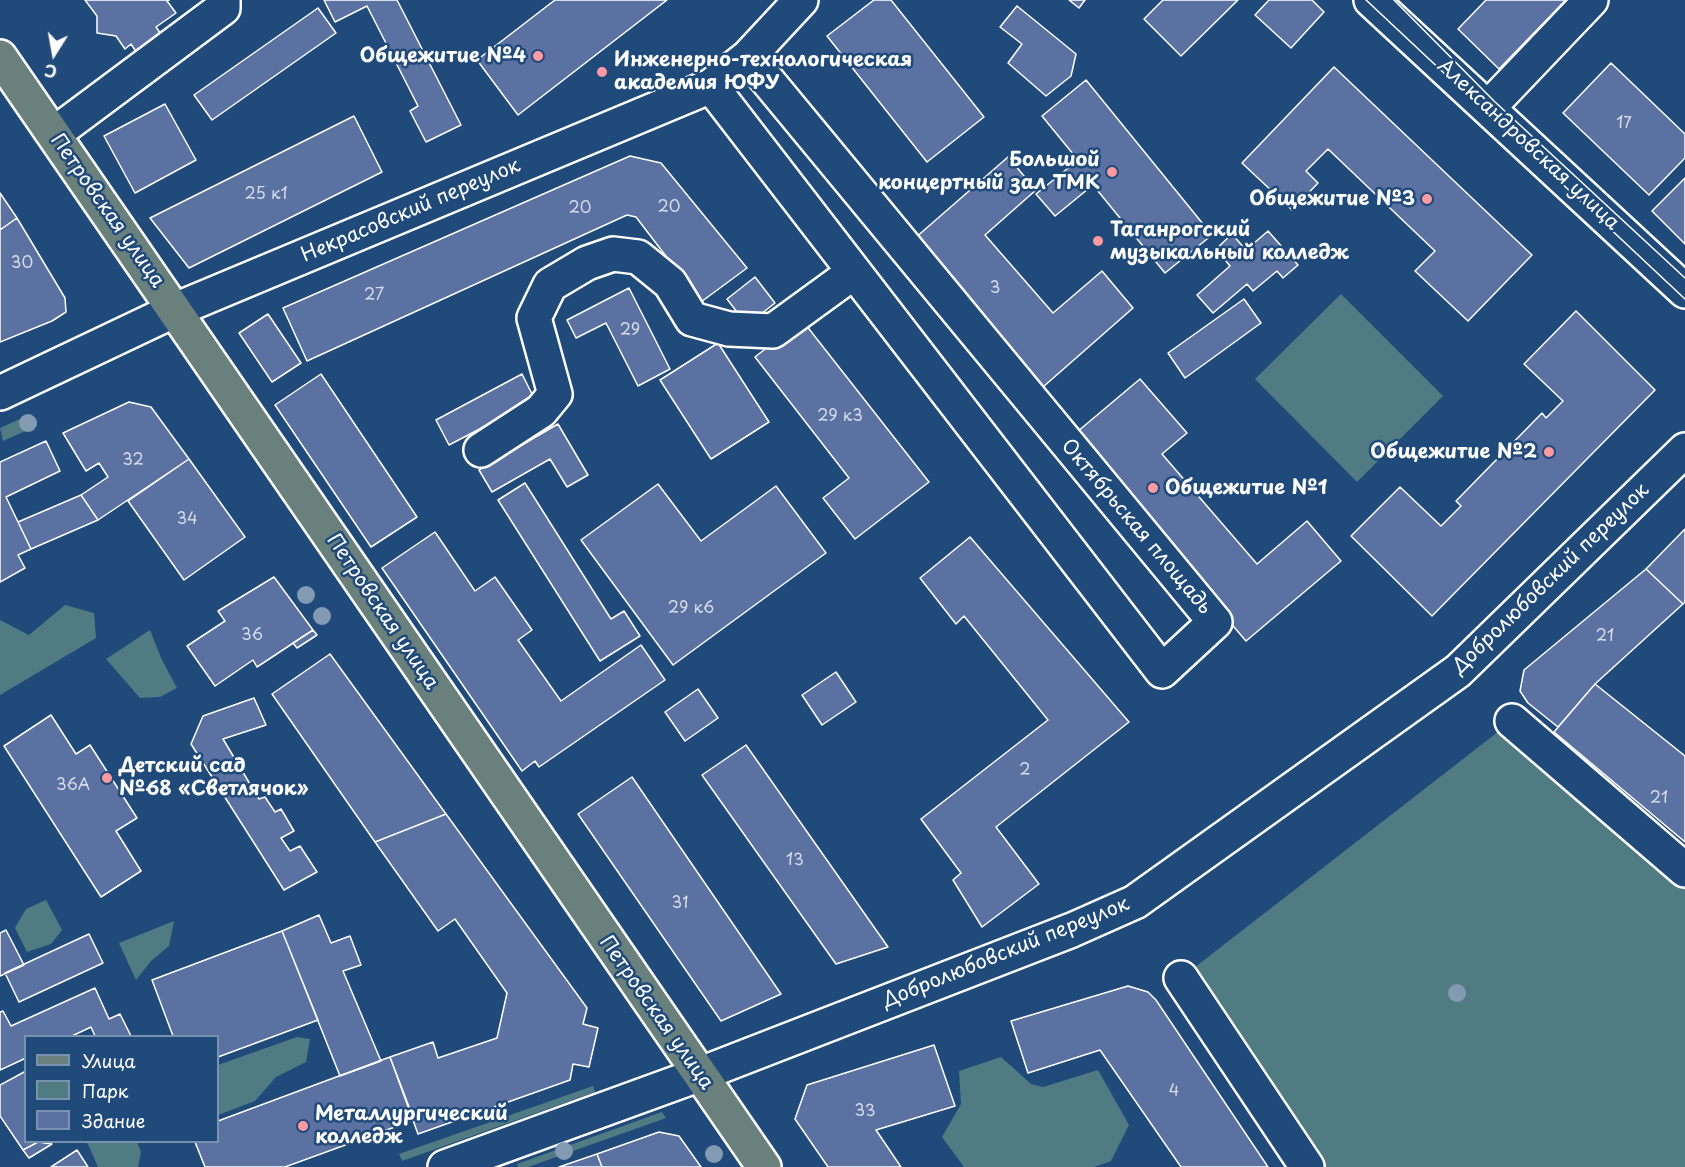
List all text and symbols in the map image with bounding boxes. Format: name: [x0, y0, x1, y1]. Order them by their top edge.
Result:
north arrow: [24, 24, 84, 84]
place label: Общежитие №4: [360, 44, 526, 68]
place label: Инженерно-технологическая академия ЮФУ: [614, 48, 912, 95]
marker: Общежитие №4: [531, 49, 545, 63]
street label: Александровская улица: [1432, 54, 1624, 236]
text: С: [42, 59, 59, 85]
marker: Инженерно-технологическая академия ЮФУ: [595, 65, 609, 79]
house number: 17: [1616, 114, 1632, 134]
street label: Петровская улица: [45, 129, 169, 293]
place label: Большой концертный зал ТМК: [878, 148, 1100, 195]
street label: Некрасовский переулок: [298, 154, 524, 268]
marker: Большой концертный зал ТМК: [1105, 165, 1119, 179]
house number: 25 к1: [244, 185, 288, 205]
place label: Общежитие №3: [1249, 187, 1415, 211]
marker: Общежитие №3: [1420, 192, 1434, 206]
house number: 20: [658, 198, 680, 218]
house number: 20: [569, 199, 591, 219]
place label: Таганрогский музыкальный колледж: [1110, 218, 1349, 265]
marker: Таганрогский музыкальный колледж: [1091, 234, 1105, 248]
house number: 30: [11, 254, 33, 274]
house number: 3: [990, 279, 1000, 299]
house number: 27: [364, 286, 384, 306]
house number: 29: [620, 321, 640, 341]
house number: 29 к3: [817, 407, 863, 427]
street label: Октябрьская площадь: [1056, 434, 1216, 620]
place label: Общежитие №2: [1370, 440, 1537, 464]
marker: Общежитие №2: [1542, 445, 1556, 459]
house number: 32: [122, 451, 144, 471]
place label: Общежитие №1: [1165, 476, 1327, 500]
street label: Добролюбовский переулок: [1448, 479, 1654, 679]
marker: Общежитие №1: [1146, 481, 1160, 495]
house number: 34: [176, 510, 198, 530]
street label: Петровская улица: [321, 530, 443, 694]
house number: 29 к6: [668, 599, 714, 619]
house number: 36: [241, 626, 263, 646]
house number: 21: [1596, 627, 1614, 647]
place label: Детский сад №68 «Светлячок»: [119, 754, 308, 801]
house number: 2: [1019, 761, 1031, 781]
marker: Детский сад №68 «Светлячок»: [100, 771, 114, 785]
house number: 36А: [56, 776, 90, 796]
house number: 21: [1650, 789, 1668, 809]
house number: 13: [786, 851, 804, 871]
street label: Добролюбовский переулок: [879, 892, 1133, 1014]
house number: 31: [672, 894, 688, 914]
street label: Петровская улица: [594, 931, 718, 1095]
legend: [24, 1035, 219, 1143]
text: Улица: [82, 1047, 136, 1074]
text: Парк: [82, 1077, 128, 1104]
house number: 4: [1169, 1082, 1179, 1102]
place label: Металлургический колледж: [315, 1102, 508, 1149]
house number: 33: [854, 1102, 876, 1122]
text: Здание: [82, 1107, 145, 1134]
marker: Металлургический колледж: [296, 1119, 310, 1133]

